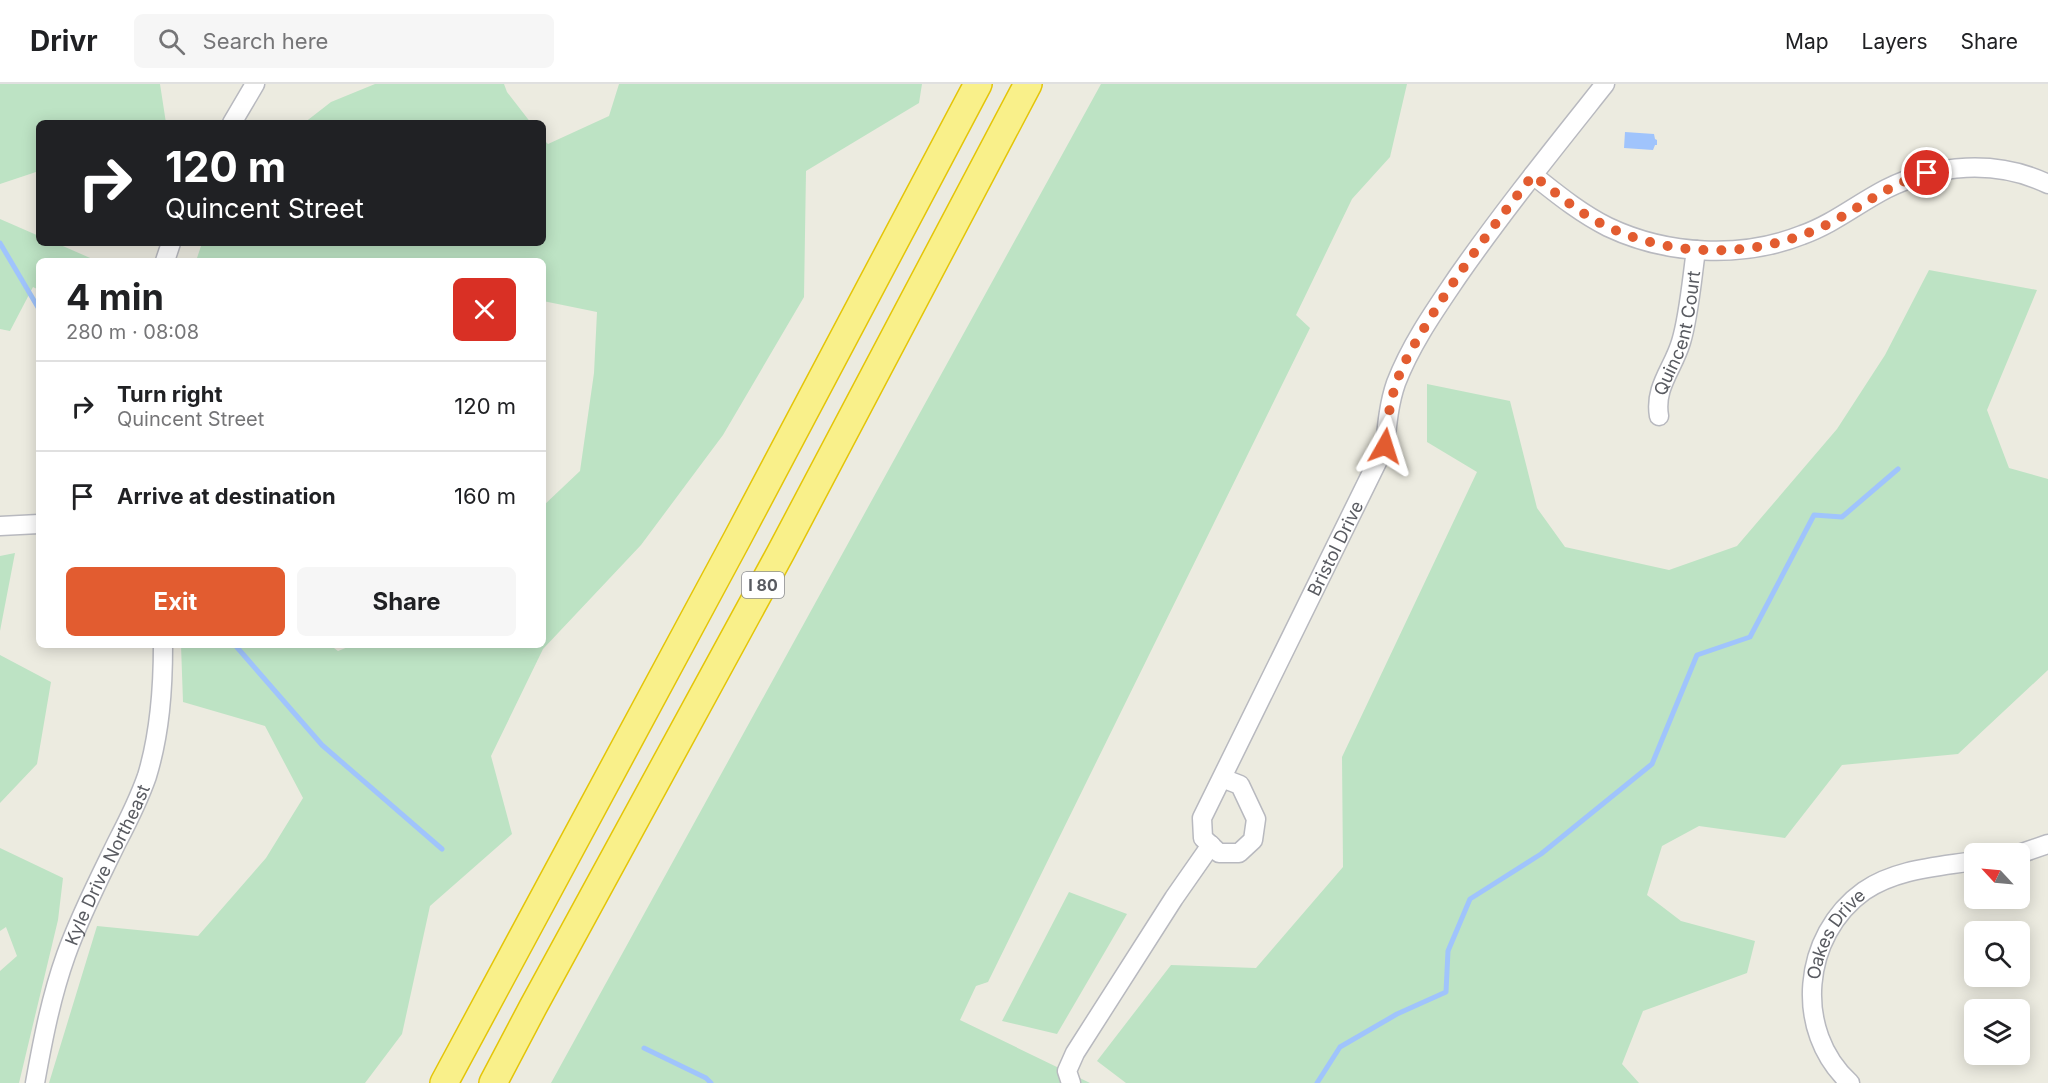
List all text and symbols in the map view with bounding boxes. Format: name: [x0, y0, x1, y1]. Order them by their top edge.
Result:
search box: [134, 14, 554, 68]
text: Drivr: [30, 24, 98, 58]
icon: search: [155, 25, 188, 58]
text: Search here: [203, 28, 328, 54]
text: Map: [1785, 29, 1829, 54]
text: Layers: [1862, 29, 1928, 54]
text: Share: [1961, 29, 2018, 54]
text: 120 m: [165, 141, 286, 192]
icon: right: [66, 144, 144, 222]
pin: [1901, 147, 1952, 198]
icon: arrive: [1910, 156, 1943, 189]
text: Quincent Street: [165, 192, 364, 225]
street label: Quincent Court: [1649, 269, 1704, 398]
text: 4 min: [66, 275, 164, 319]
button: close: [453, 278, 516, 341]
text: 280 m · 08:08: [66, 320, 199, 344]
text: Turn right: [117, 381, 223, 407]
icon: right: [66, 390, 99, 423]
text: 120 m: [454, 393, 516, 419]
text: Quincent Street: [117, 407, 264, 431]
position arrow: [1353, 414, 1417, 478]
icon: arrive: [66, 480, 99, 513]
text: Arrive at destination: [117, 483, 336, 509]
text: 160 m: [454, 483, 516, 509]
street label: Bristol Drive: [1303, 497, 1367, 599]
button: Exit: [66, 567, 285, 636]
button: Share: [297, 567, 516, 636]
road number: I 80: [742, 572, 784, 598]
street label: Kyle Drive Northeast: [60, 781, 153, 948]
north arrow: [1964, 843, 2030, 909]
map controls: [1964, 843, 2030, 1065]
street label: Oakes Drive: [1802, 884, 1869, 981]
button: search: [1964, 921, 2030, 987]
button: layers: [1964, 999, 2030, 1065]

